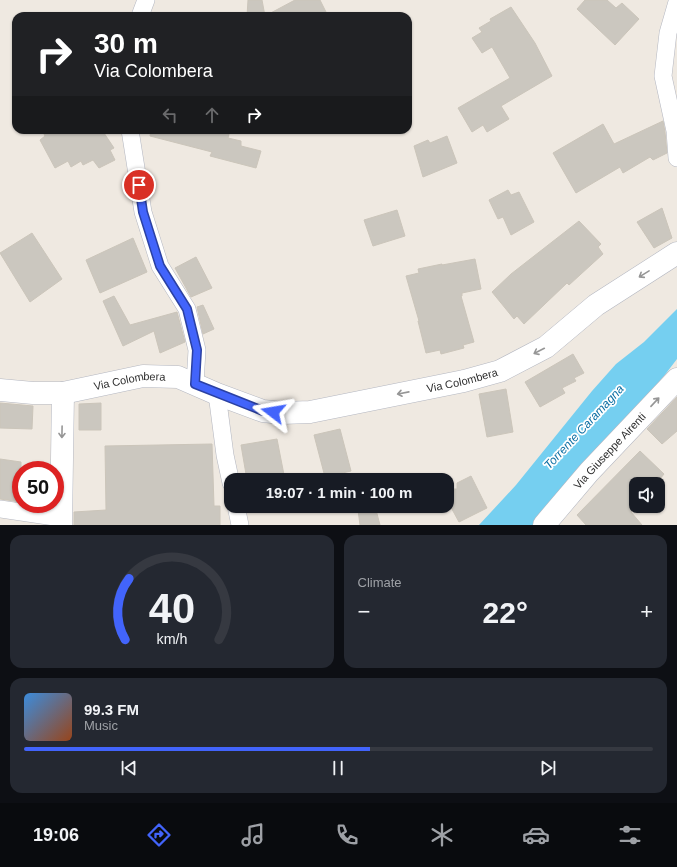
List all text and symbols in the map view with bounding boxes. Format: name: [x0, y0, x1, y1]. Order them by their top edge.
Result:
icon: right: [28, 28, 80, 80]
text: 30 m: [94, 28, 158, 59]
text: Via Colombera: [94, 61, 213, 81]
icon: left: [159, 104, 181, 126]
icon: ahead: [201, 104, 223, 126]
icon: right: [243, 104, 265, 126]
pin: [122, 168, 156, 202]
icon: arrive: [128, 174, 150, 196]
one-way arrow: [639, 270, 650, 278]
one-way arrow: [534, 347, 546, 355]
street label: Via Colombera: [426, 366, 500, 394]
street label: Via Colombera: [93, 370, 166, 392]
water label: Torrente Caramagna: [541, 382, 627, 472]
one-way arrow: [397, 390, 410, 398]
position arrow: [252, 391, 294, 433]
one-way arrow: [650, 397, 659, 408]
street label: Via Giuseppe Airenti: [571, 410, 648, 491]
one-way arrow: [58, 425, 66, 438]
speed limit sign: 50: [12, 461, 64, 513]
map controls: [629, 477, 665, 513]
button: sound: [629, 477, 665, 513]
text: 19:07 · 1 min · 100 m: [266, 484, 412, 501]
text: Climate: [358, 575, 402, 590]
text: 40: [149, 584, 195, 631]
text: 22°: [483, 596, 528, 629]
text: −: [358, 599, 370, 624]
text: +: [640, 599, 653, 624]
text: km/h: [156, 630, 187, 646]
text: 99.3 FM: [84, 701, 139, 718]
text: Music: [84, 718, 118, 733]
icon: previous: [118, 757, 140, 779]
icon: pause: [327, 757, 349, 779]
icon: next: [537, 757, 559, 779]
icon: directions: [145, 821, 173, 849]
icon: music: [239, 821, 267, 849]
icon: phone: [333, 821, 361, 849]
icon: climate: [428, 821, 456, 849]
icon: car: [522, 821, 550, 849]
icon: filters: [616, 821, 644, 849]
text: 19:06: [33, 825, 79, 845]

